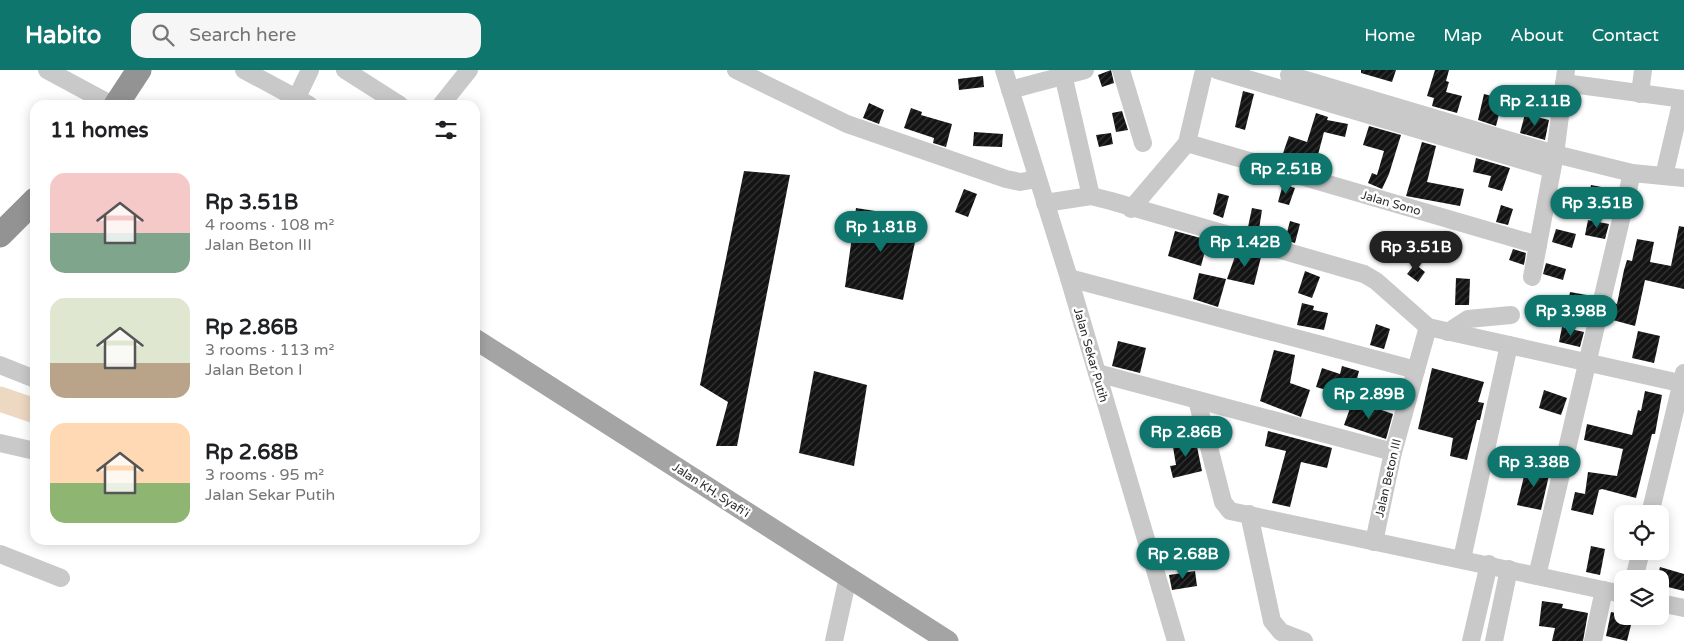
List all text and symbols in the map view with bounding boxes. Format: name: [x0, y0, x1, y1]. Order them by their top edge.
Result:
search box: [131, 13, 481, 58]
text: Habito: [25, 21, 101, 50]
icon: search: [149, 21, 177, 49]
text: Search here: [189, 24, 296, 46]
text: Home: [1364, 24, 1415, 46]
text: Map: [1443, 24, 1482, 46]
text: About: [1510, 24, 1564, 46]
text: Contact: [1592, 24, 1659, 46]
pin: Rp 2.11B: [1483, 85, 1587, 127]
text: Rp 2.11B: [1499, 91, 1571, 111]
icon: filters: [432, 116, 460, 144]
text: 11 homes: [50, 118, 149, 143]
pin: Rp 2.51B: [1234, 152, 1338, 195]
text: Rp 2.51B: [1250, 159, 1322, 179]
pin: Rp 3.51B: [1545, 186, 1649, 229]
street label: Jalan Sono: [1359, 188, 1423, 218]
text: Rp 3.51B: [205, 190, 298, 215]
icon: home: [90, 193, 150, 253]
text: Rp 3.51B: [1561, 193, 1633, 213]
pin: Rp 1.81B: [829, 210, 933, 253]
text: 4 rooms · 108 m²: [205, 215, 334, 235]
text: Rp 1.81B: [846, 217, 916, 237]
pin: Rp 1.42B: [1193, 226, 1297, 268]
pin: Rp 3.51B: [1364, 230, 1468, 273]
text: Rp 1.42B: [1210, 232, 1280, 252]
text: Jalan Beton III: [205, 235, 312, 255]
text: Rp 3.51B: [1380, 237, 1452, 257]
pin: Rp 3.98B: [1519, 294, 1623, 337]
text: Rp 3.98B: [1535, 301, 1607, 321]
street label: Jalan Sekar Putih: [1071, 306, 1111, 404]
text: Rp 2.86B: [205, 315, 298, 340]
icon: home: [90, 318, 150, 378]
text: 3 rooms · 113 m²: [205, 340, 334, 360]
text: Jalan Beton I: [205, 360, 303, 380]
pin: Rp 2.89B: [1317, 378, 1421, 420]
text: Rp 2.89B: [1334, 384, 1404, 404]
pin: Rp 2.86B: [1134, 416, 1238, 458]
text: Rp 2.86B: [1151, 422, 1221, 442]
street label: Jalan Beton III: [1372, 437, 1404, 519]
text: Rp 2.68B: [205, 440, 298, 465]
icon: home: [90, 443, 150, 503]
pin: Rp 3.38B: [1482, 446, 1586, 488]
text: Rp 3.38B: [1498, 452, 1570, 472]
street label: Jalan KH. Syafi'i: [670, 460, 752, 520]
text: 3 rooms · 95 m²: [205, 465, 324, 485]
text: Jalan Sekar Putih: [205, 485, 335, 505]
map controls: [1614, 505, 1669, 625]
button: locate: [1614, 505, 1669, 560]
pin: Rp 2.68B: [1131, 538, 1235, 580]
text: Rp 2.68B: [1147, 544, 1219, 564]
button: layers: [1614, 570, 1669, 625]

